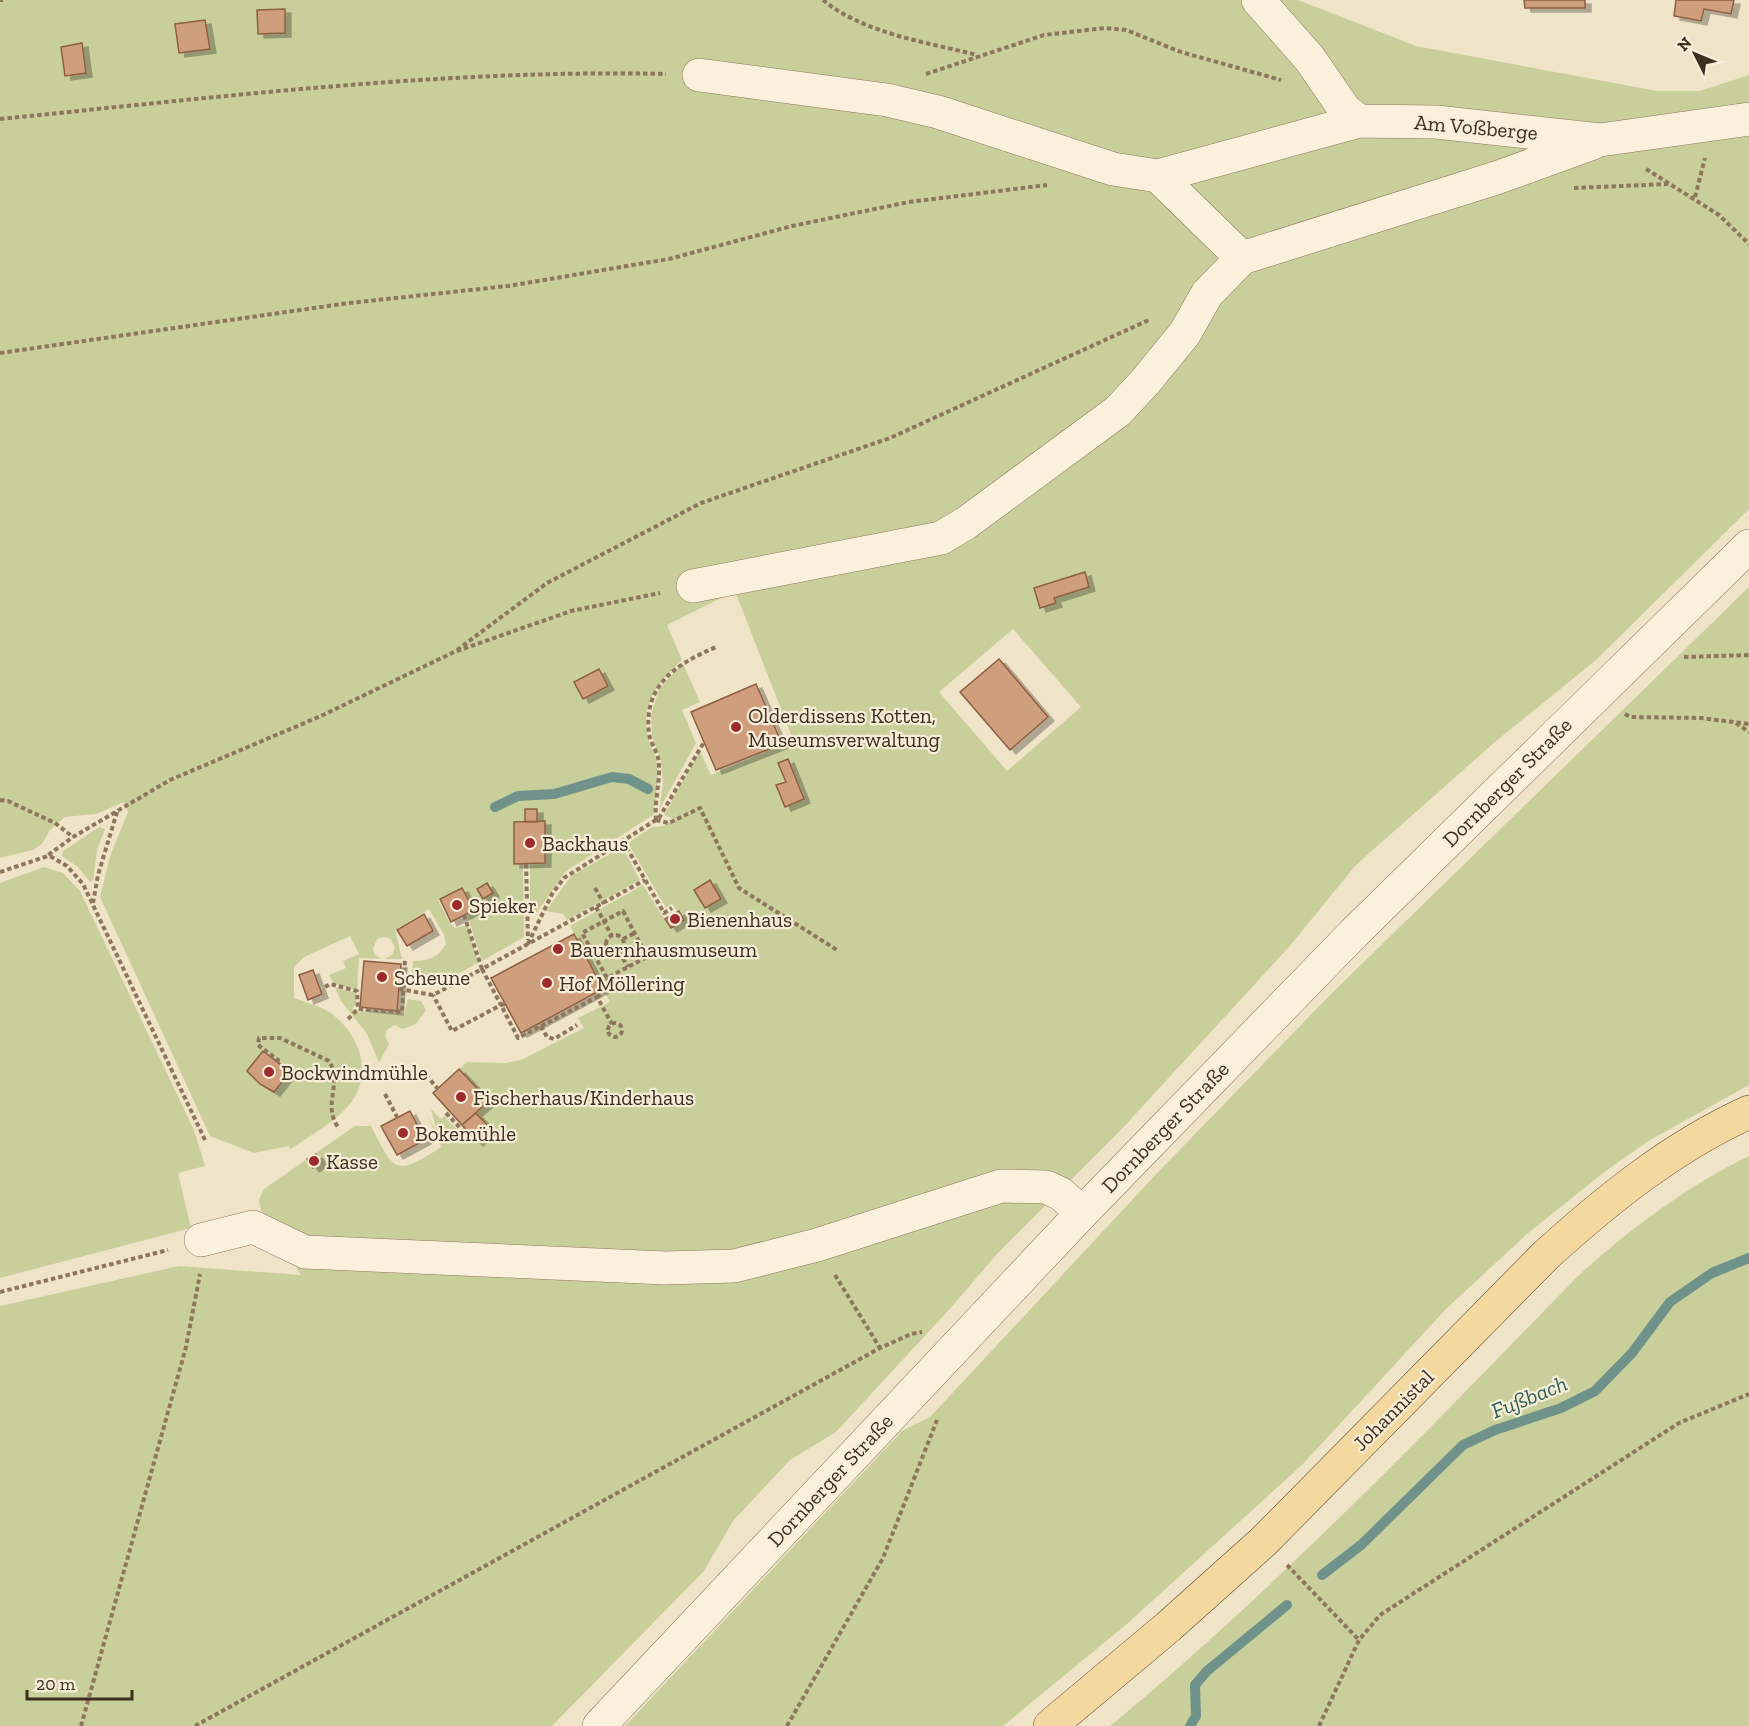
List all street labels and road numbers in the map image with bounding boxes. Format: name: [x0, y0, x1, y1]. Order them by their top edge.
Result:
street label: Am Voßberge: [1413, 109, 1539, 145]
street label: Dornberger Straße: [1437, 712, 1577, 852]
street label: Dornberger Straße: [1096, 1056, 1234, 1198]
street label: Johannistal: [1347, 1364, 1439, 1456]
street label: Dornberger Straße: [762, 1408, 898, 1552]

